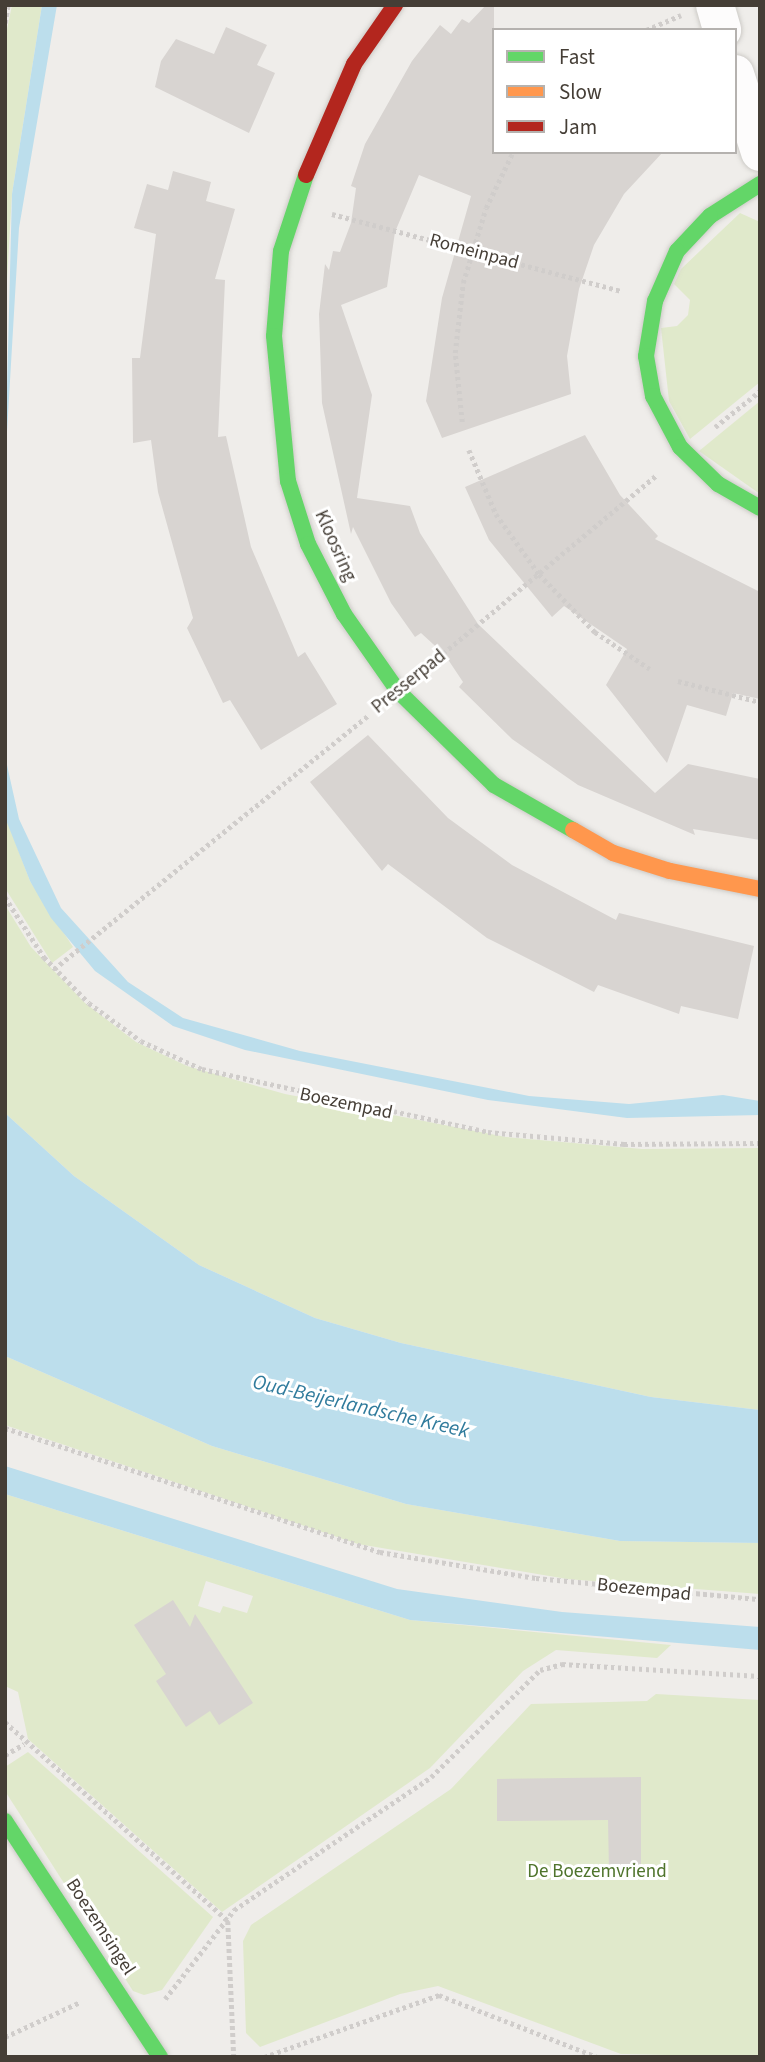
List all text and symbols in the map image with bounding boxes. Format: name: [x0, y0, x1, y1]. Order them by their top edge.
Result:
legend: [492, 28, 737, 154]
text: Fast: [559, 42, 595, 72]
text: Slow: [559, 77, 602, 107]
text: Jam: [559, 112, 597, 142]
street label: Romeinpad: [427, 229, 521, 275]
street label: Kloosring: [309, 507, 361, 585]
street label: Presserpad: [367, 645, 451, 719]
street label: Boezempad: [297, 1083, 395, 1125]
water label: Oud-Beijerlandsche Kreek: [250, 1369, 472, 1443]
street label: Boezempad: [596, 1574, 692, 1606]
park label: De Boezemvriend: [527, 1861, 667, 1883]
street label: Boezemsingel: [60, 1874, 140, 1980]

